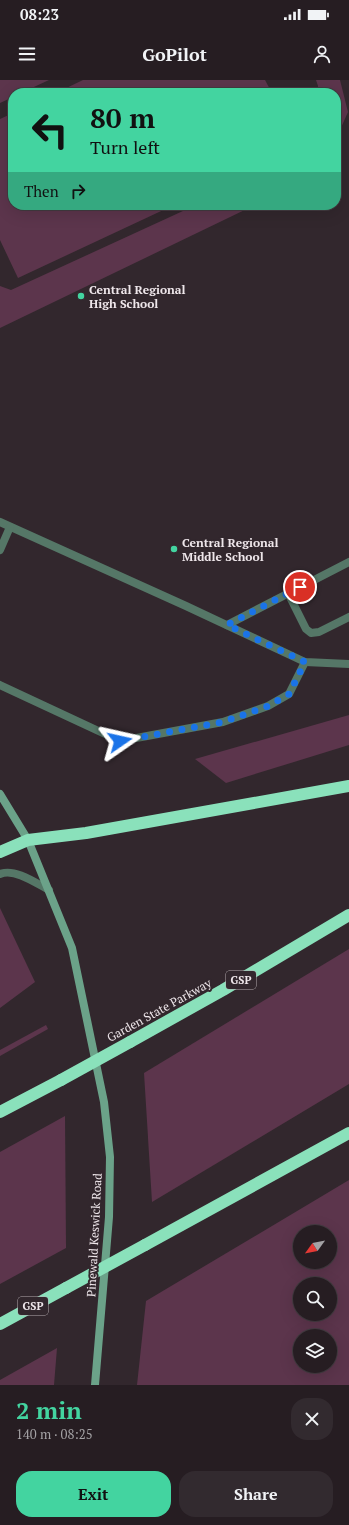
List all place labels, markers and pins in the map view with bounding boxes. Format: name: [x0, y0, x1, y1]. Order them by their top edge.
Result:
place label: Central Regional High School: [89, 282, 185, 311]
marker: Central Regional High School: [76, 291, 86, 301]
place label: Central Regional Middle School: [182, 535, 278, 564]
marker: Central Regional Middle School: [169, 544, 179, 554]
pin: [283, 570, 317, 604]

